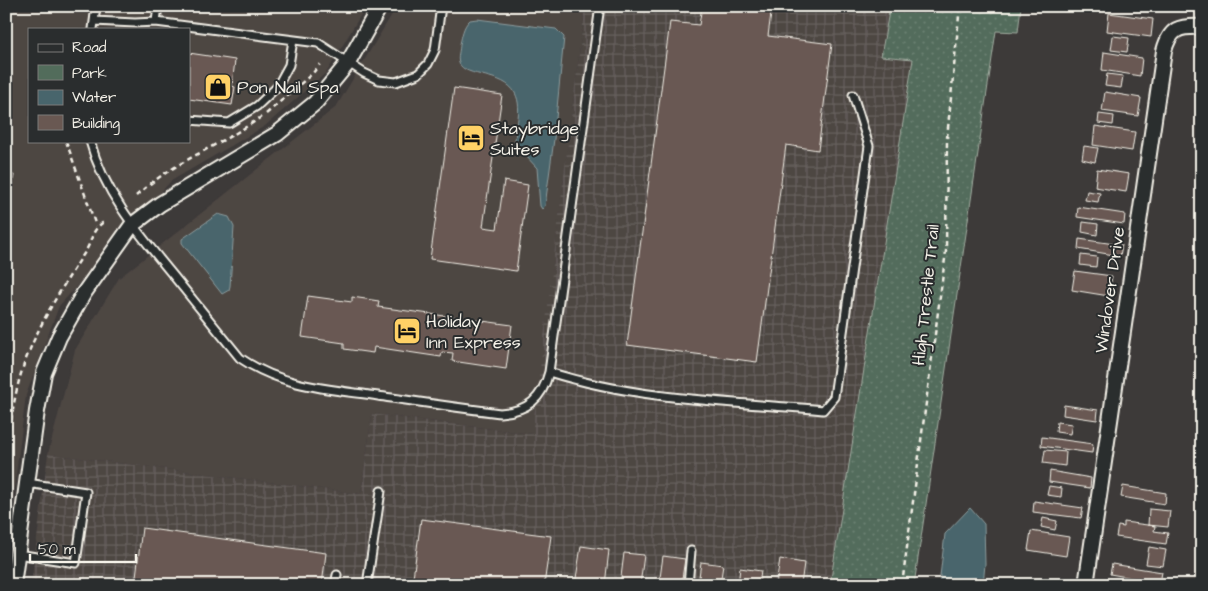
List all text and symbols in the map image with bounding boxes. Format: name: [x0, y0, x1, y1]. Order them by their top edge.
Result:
legend: [28, 28, 190, 142]
text: Road: [72, 37, 107, 58]
text: Park: [72, 63, 107, 84]
shop icon: Pon Nail Spa: [203, 72, 233, 102]
place label: Pon Nail Spa: [237, 75, 339, 100]
text: Water: [72, 87, 116, 108]
text: Building: [72, 113, 120, 135]
place label: Staybridge Suites: [490, 116, 579, 162]
hotel icon: Staybridge Suites: [456, 123, 486, 153]
street label: High Trestle Trail: [906, 223, 947, 367]
street label: Windover Drive: [1089, 225, 1131, 355]
place label: Holiday Inn Express: [426, 309, 521, 355]
hotel icon: Holiday Inn Express: [392, 316, 422, 346]
scale bar: [30, 531, 136, 563]
text: 50 m: [38, 539, 76, 560]

